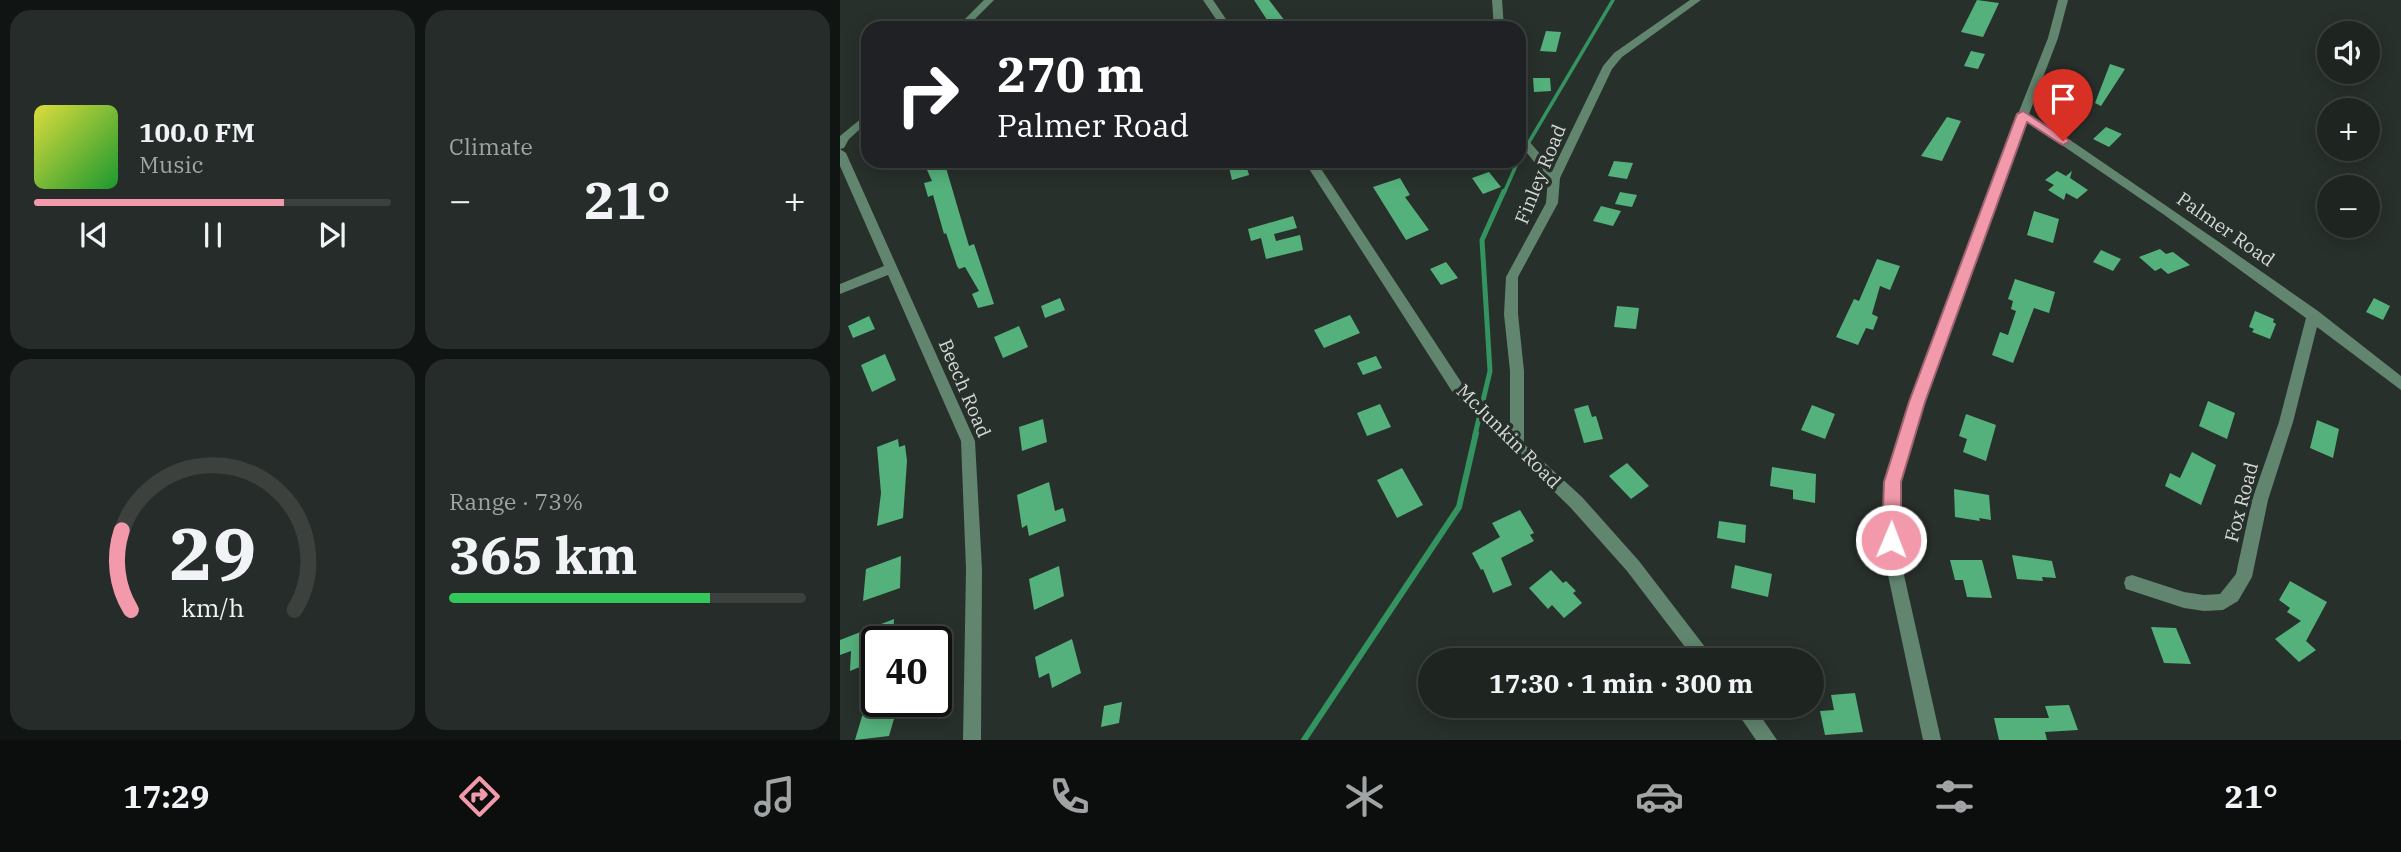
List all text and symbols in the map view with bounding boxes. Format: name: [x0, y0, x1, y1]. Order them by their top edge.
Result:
map controls: [2317, 21, 2380, 238]
button: sound: [2317, 21, 2380, 84]
text: 270 m: [997, 42, 1144, 105]
icon: right: [882, 49, 973, 140]
pin: [2033, 69, 2093, 141]
icon: arrive: [2044, 80, 2082, 118]
button: +: [2317, 98, 2380, 161]
text: Palmer Road: [997, 104, 1189, 146]
text: 100.0 FM: [139, 115, 255, 149]
street label: Finley Road: [1509, 121, 1571, 227]
text: Climate: [449, 131, 533, 161]
text: Music: [139, 149, 204, 179]
text: 21°: [584, 166, 671, 233]
text: −: [449, 175, 472, 224]
text: +: [783, 175, 806, 224]
button: −: [2317, 175, 2380, 238]
street label: Palmer Road: [2172, 186, 2280, 272]
icon: previous: [75, 216, 113, 254]
icon: pause: [194, 216, 232, 254]
icon: next: [313, 216, 351, 254]
street label: Beech Road: [934, 335, 996, 441]
street label: McJunkin Road: [1452, 379, 1566, 493]
street label: Fox Road: [2219, 459, 2263, 545]
text: Range · 73%: [449, 486, 583, 516]
position arrow: [1854, 503, 1928, 577]
text: 29: [169, 506, 256, 601]
text: 365 km: [449, 521, 638, 588]
text: km/h: [181, 591, 244, 624]
speed limit sign: 40: [861, 626, 952, 717]
text: 17:30 · 1 min · 300 m: [1489, 666, 1753, 700]
icon: directions: [455, 772, 504, 821]
icon: music: [750, 772, 799, 821]
icon: phone: [1045, 772, 1094, 821]
icon: climate: [1340, 772, 1389, 821]
icon: car: [1635, 772, 1684, 821]
icon: filters: [1930, 772, 1979, 821]
text: 17:29: [123, 775, 209, 817]
text: 21°: [2225, 775, 2278, 817]

